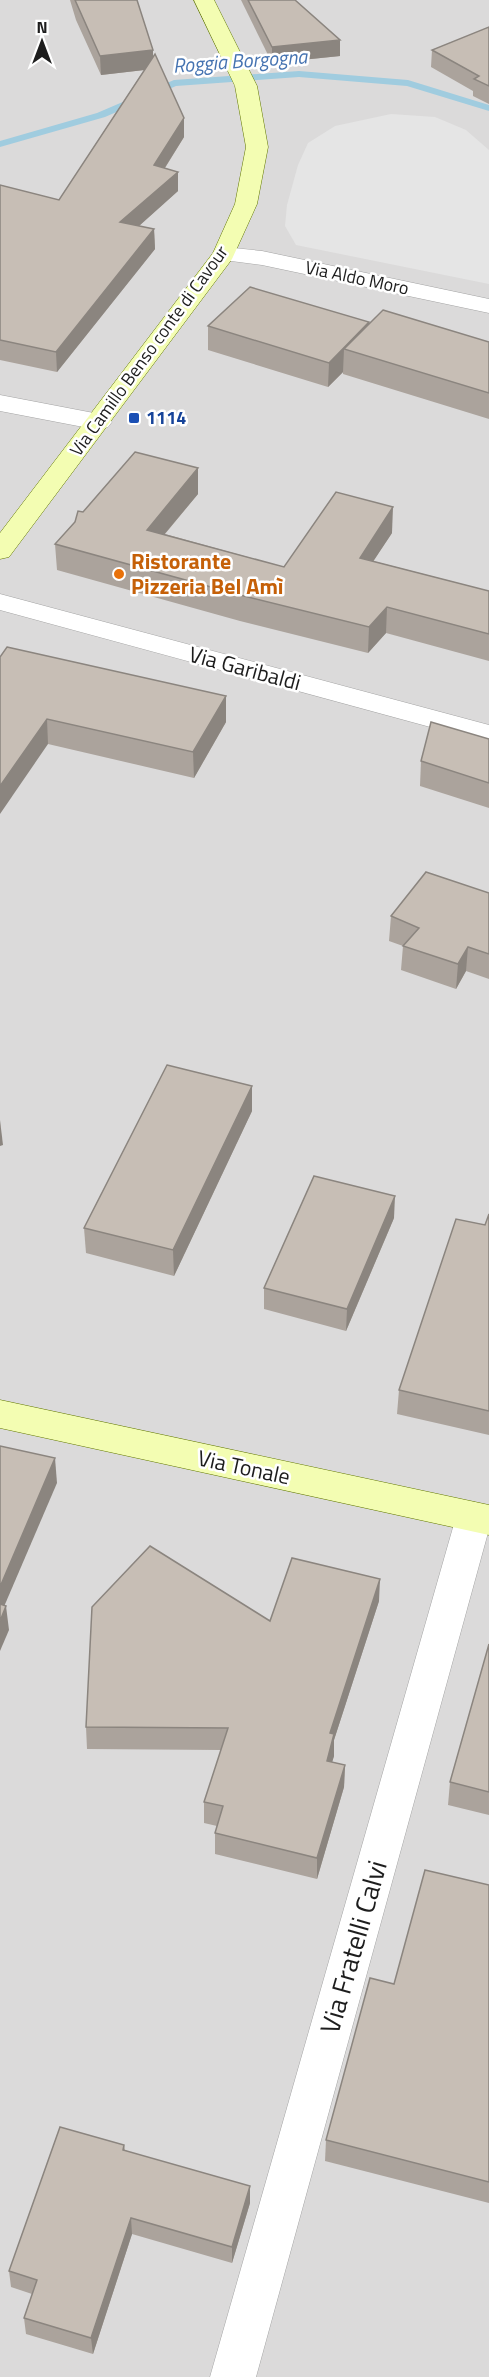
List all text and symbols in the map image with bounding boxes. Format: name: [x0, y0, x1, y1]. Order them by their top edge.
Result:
north arrow: [12, 12, 72, 72]
text: N: [36, 15, 48, 39]
water label: Roggia Borgogna: [172, 40, 309, 81]
street label: Via Camillo Benso conte di Cavour: [63, 240, 234, 462]
street label: Via Aldo Moro: [303, 253, 411, 302]
place label: 1114: [146, 404, 186, 431]
marker: 1114: [127, 411, 141, 425]
place label: Ristorante Pizzeria Bel Amì: [131, 544, 284, 603]
marker: Ristorante Pizzeria Bel Amì: [112, 567, 126, 581]
street label: Via Garibaldi: [185, 637, 305, 699]
street label: Via Tonale: [195, 1441, 293, 1493]
street label: Via Fratelli Calvi: [308, 1855, 397, 2038]

